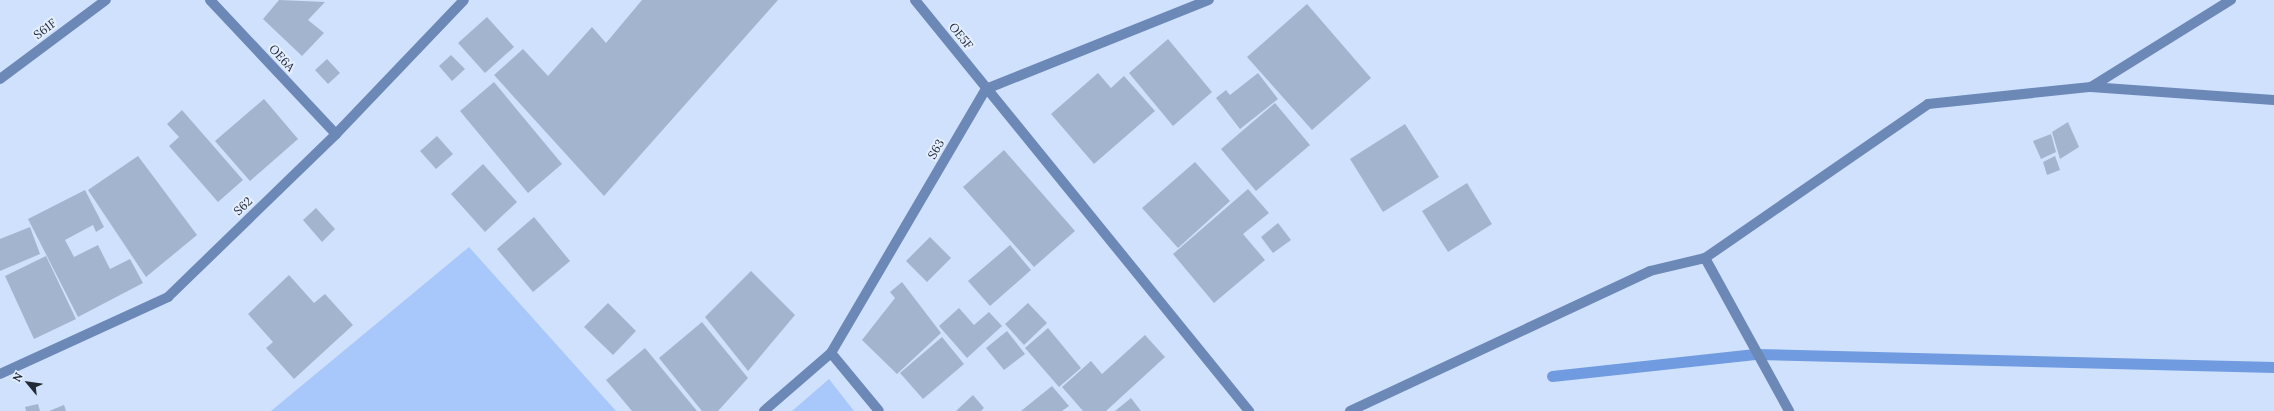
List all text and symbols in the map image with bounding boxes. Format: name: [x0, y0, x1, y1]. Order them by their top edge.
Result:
street label: S61F: [31, 16, 59, 42]
street label: OE5F: [946, 20, 976, 52]
street label: OE6A: [266, 42, 298, 74]
street label: S63: [925, 137, 947, 161]
street label: S62: [231, 194, 255, 218]
north arrow: [8, 363, 48, 403]
text: N: [9, 370, 26, 384]

